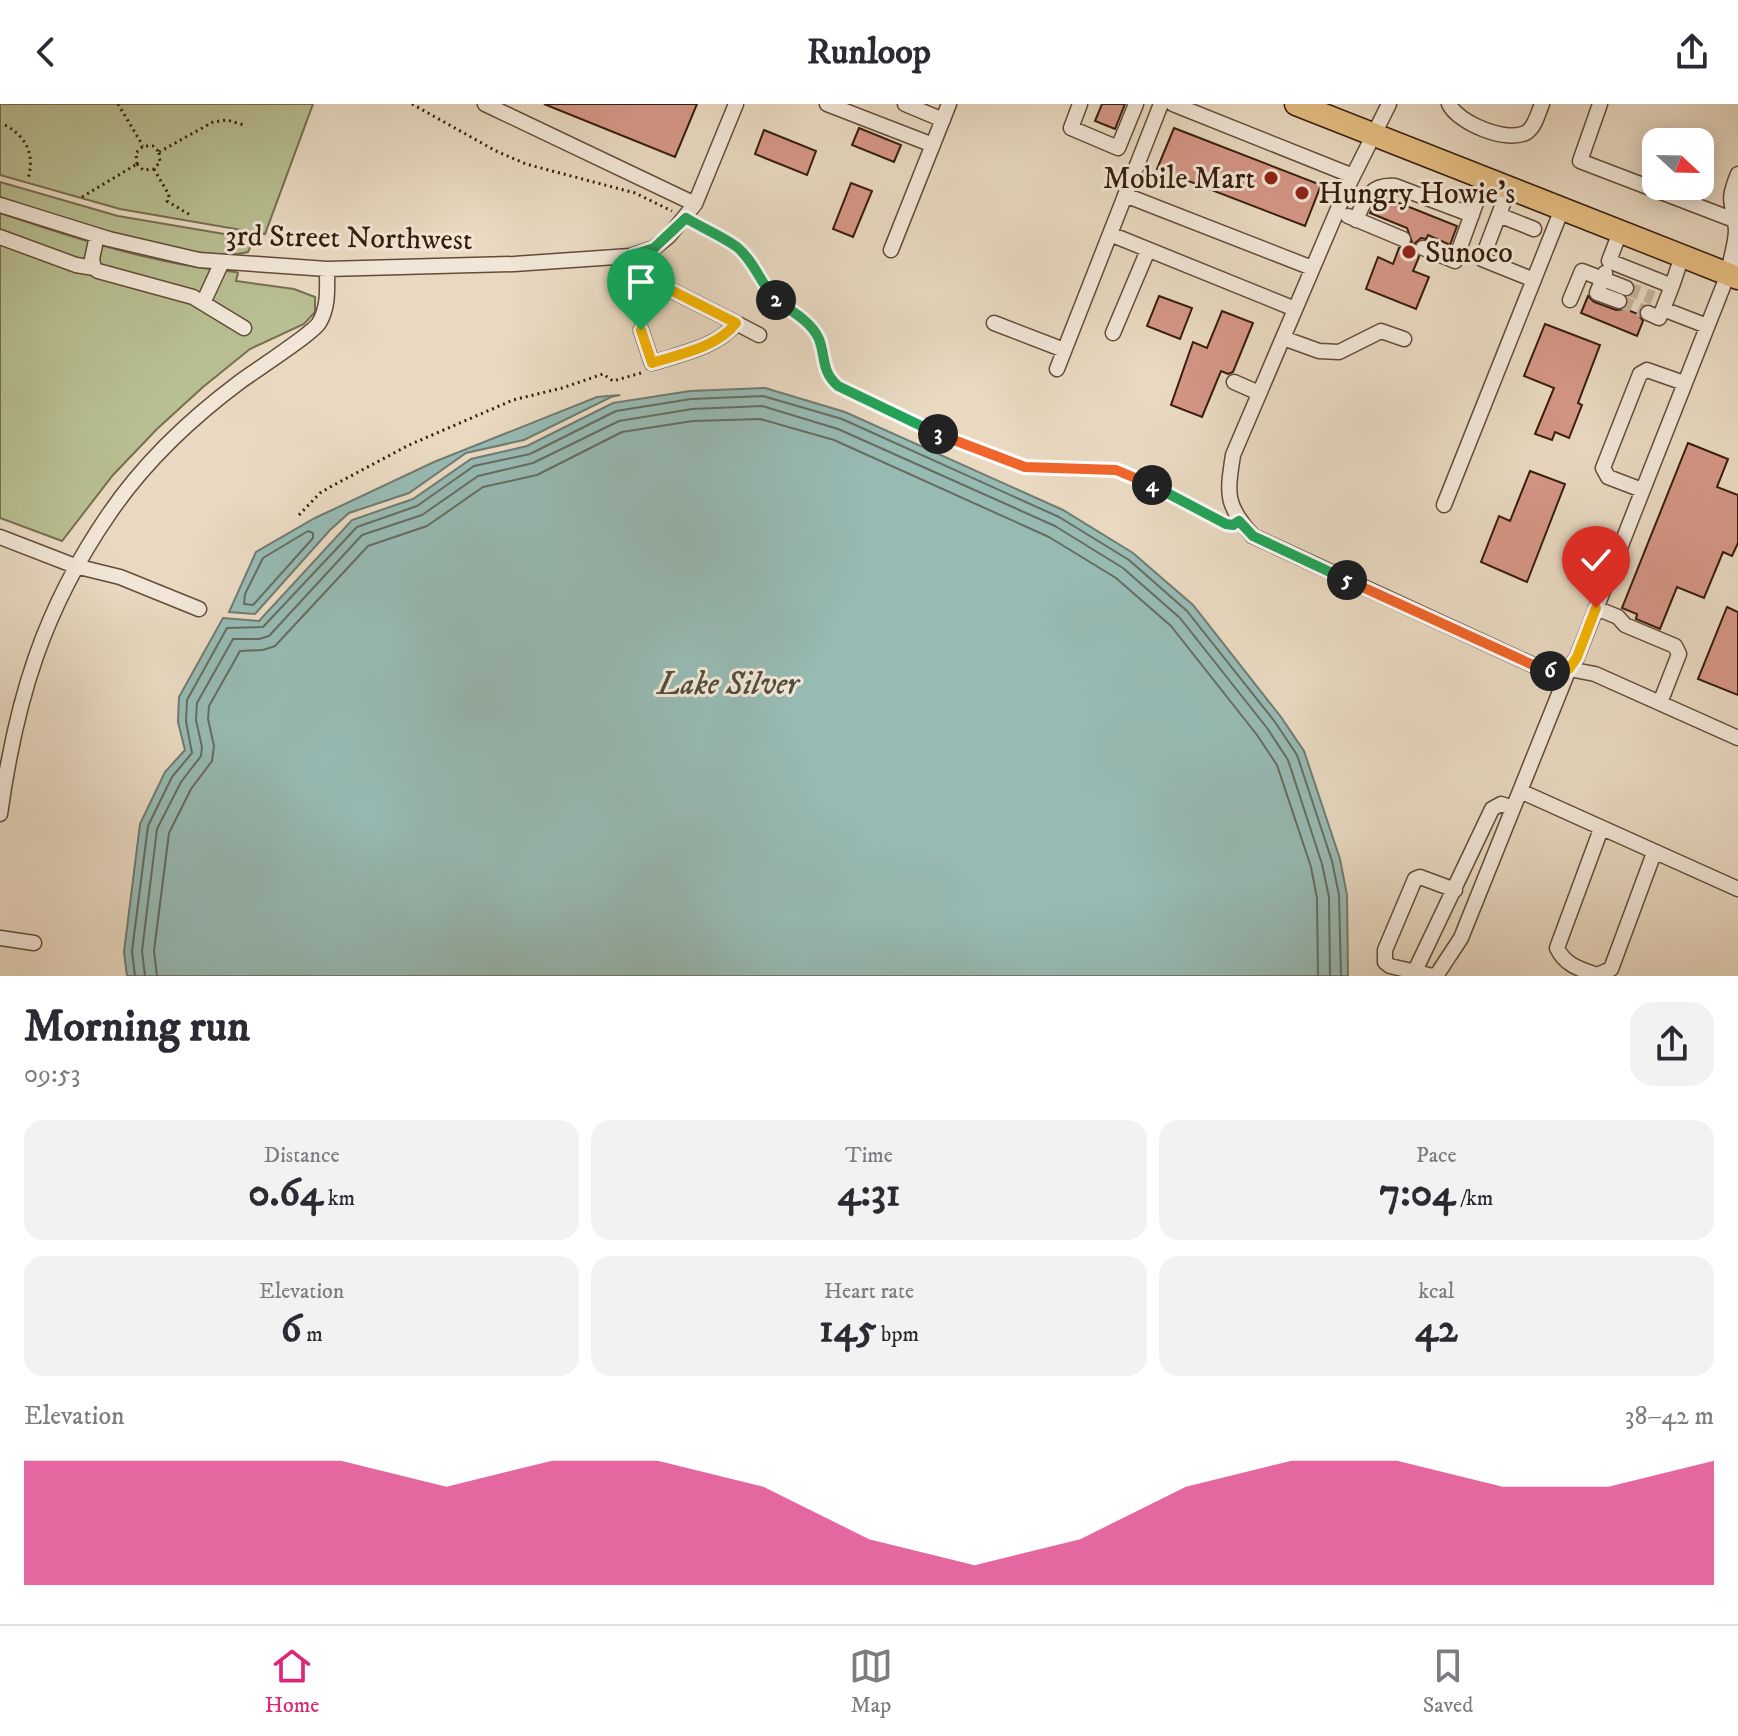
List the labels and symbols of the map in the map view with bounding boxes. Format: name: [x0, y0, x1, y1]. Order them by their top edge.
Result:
north arrow: [1642, 128, 1714, 200]
place label: Mobile Mart: [1103, 161, 1255, 198]
marker: Mobile Mart: [1262, 169, 1280, 187]
place label: Hungry Howie's: [1318, 176, 1515, 213]
marker: Hungry Howie's: [1293, 184, 1311, 202]
street label: 3rd Street Northwest: [225, 218, 473, 259]
place label: Sunoco: [1425, 235, 1513, 272]
marker: Sunoco: [1400, 243, 1418, 261]
pin: [607, 248, 675, 330]
pin: 2: [756, 280, 796, 320]
pin: 3: [918, 414, 958, 454]
pin: 4: [1132, 465, 1172, 505]
pin: [1562, 526, 1630, 608]
pin: 5: [1327, 560, 1367, 600]
pin: 6: [1530, 651, 1570, 691]
water label: Lake Silver: [656, 665, 801, 705]

